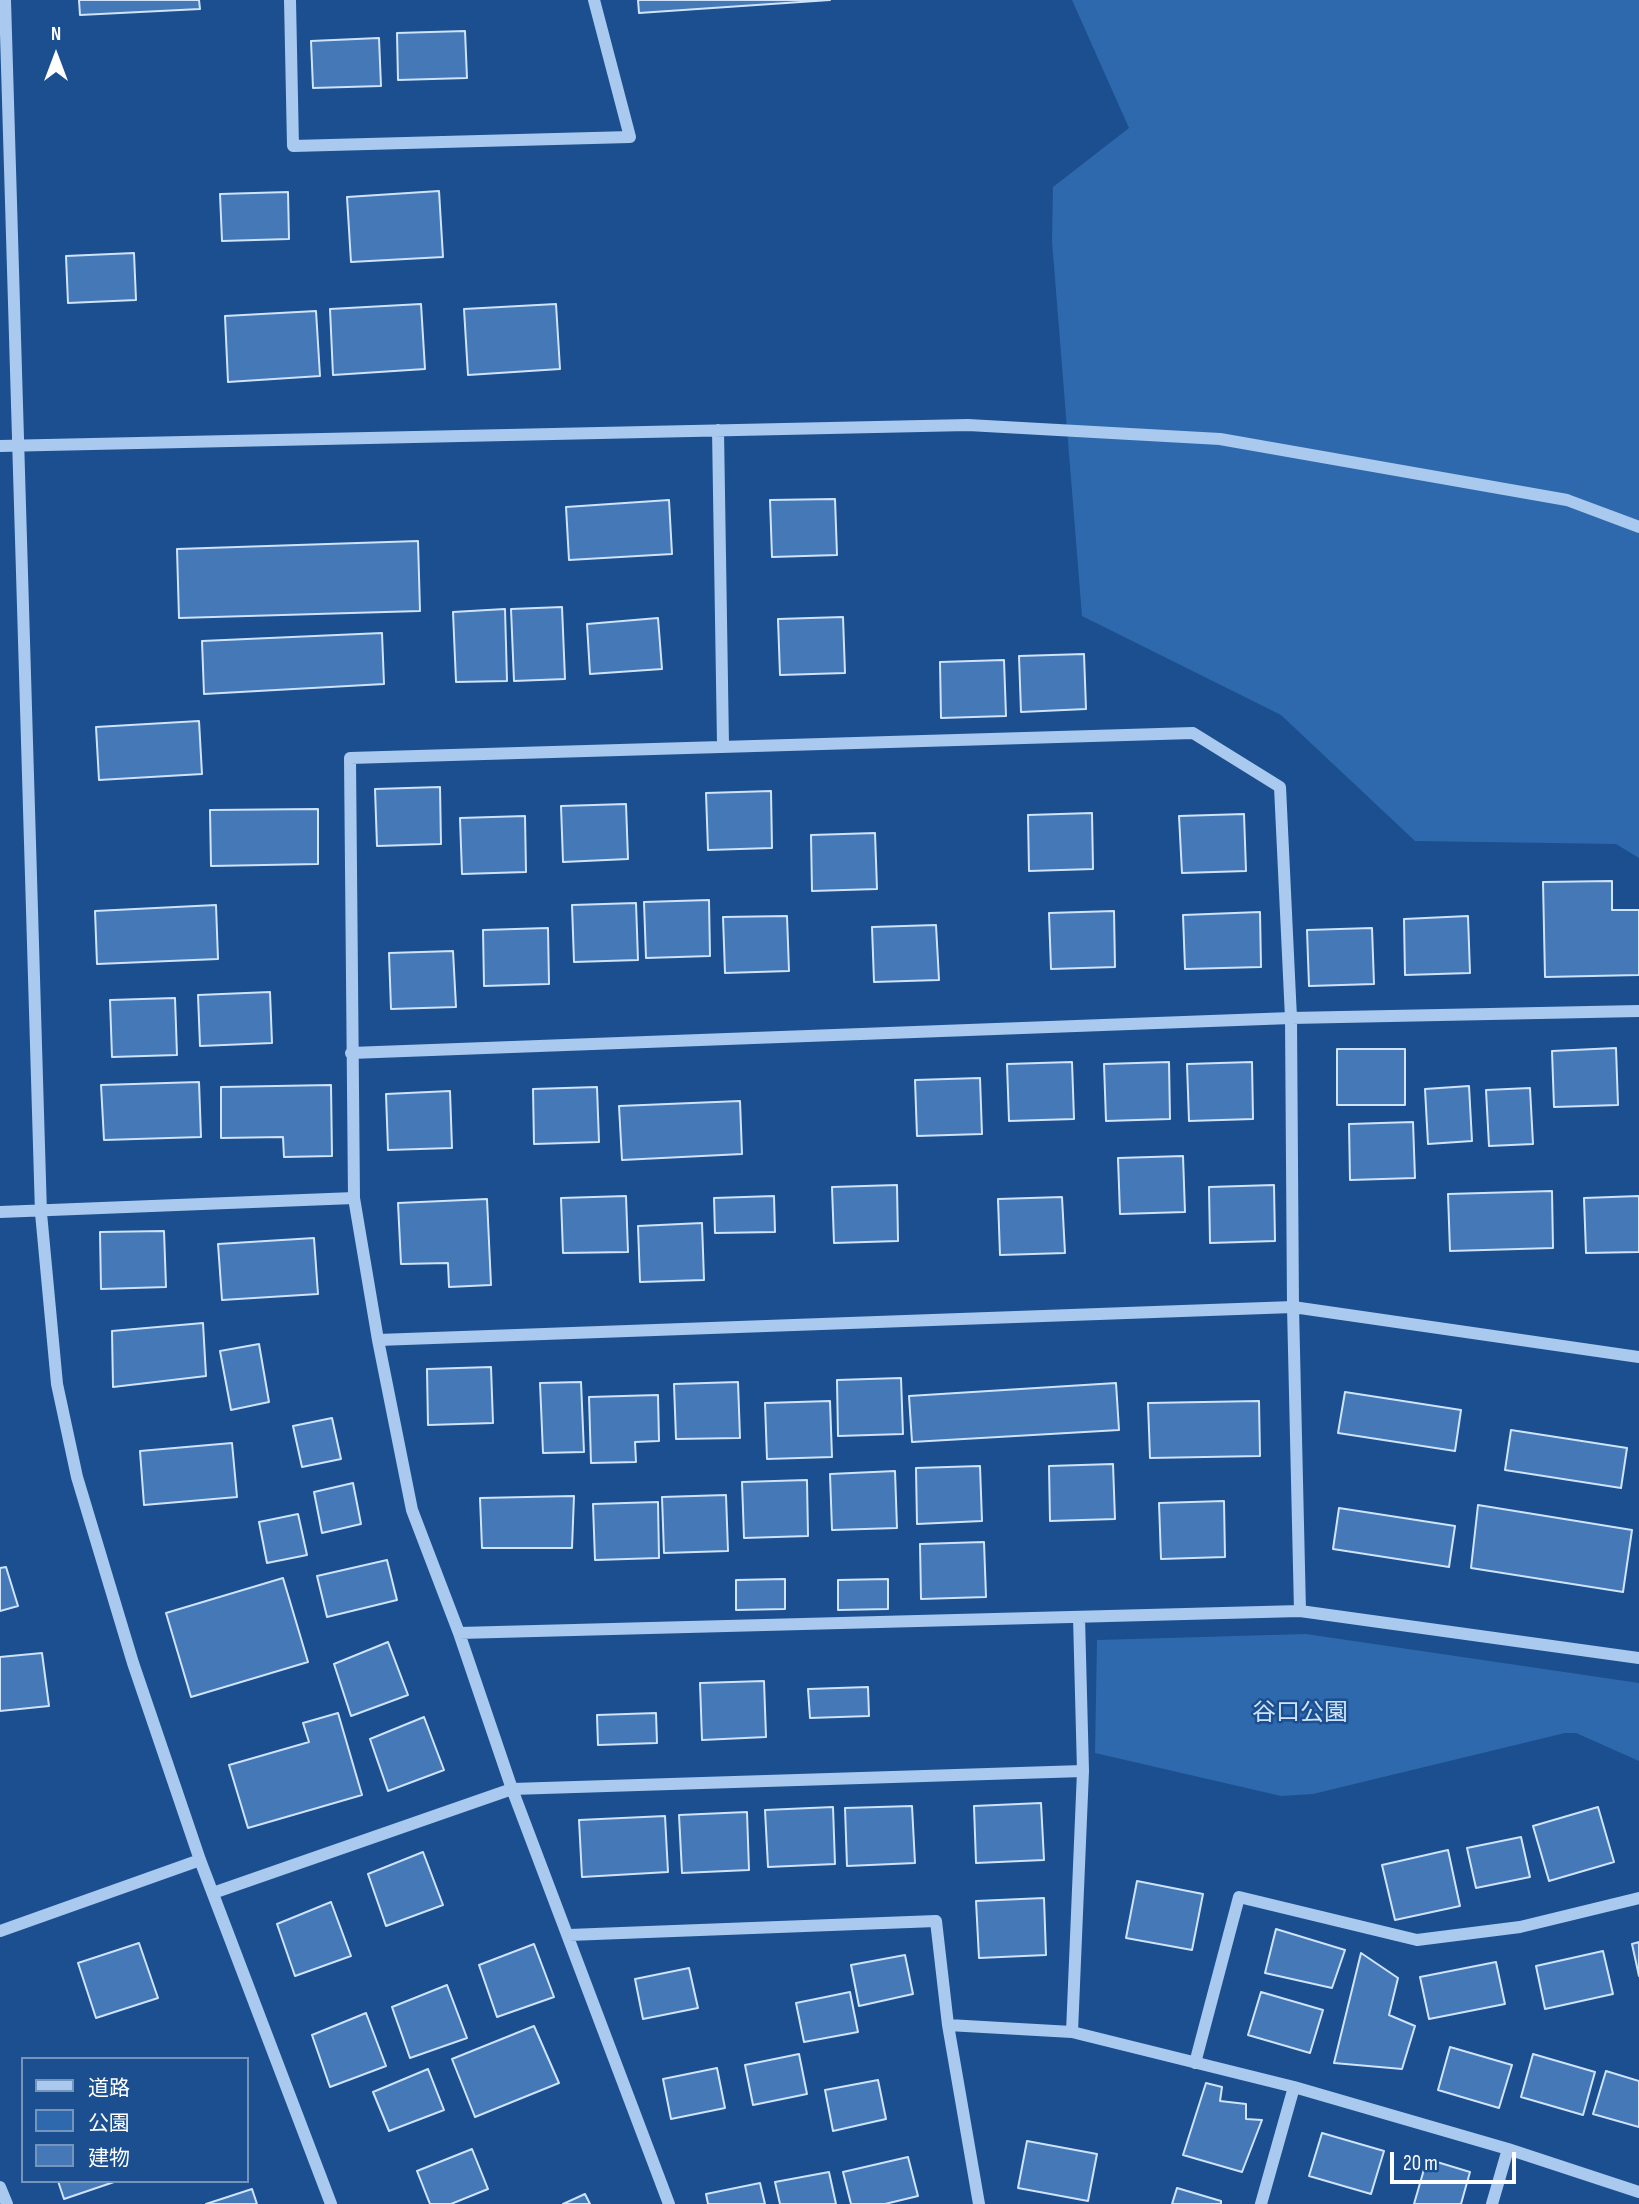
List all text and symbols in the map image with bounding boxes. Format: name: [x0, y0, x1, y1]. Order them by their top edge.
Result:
north arrow: [21, 21, 91, 91]
text: N: [51, 23, 61, 46]
park label: 谷口公園: [1252, 1700, 1348, 1728]
legend: [21, 2057, 248, 2183]
text: 道路: [88, 2076, 130, 2101]
text: 公園: [88, 2111, 130, 2136]
scale bar: [1394, 2138, 1520, 2182]
text: 建物: [88, 2146, 130, 2171]
text: 20 m: [1403, 2151, 1438, 2176]

